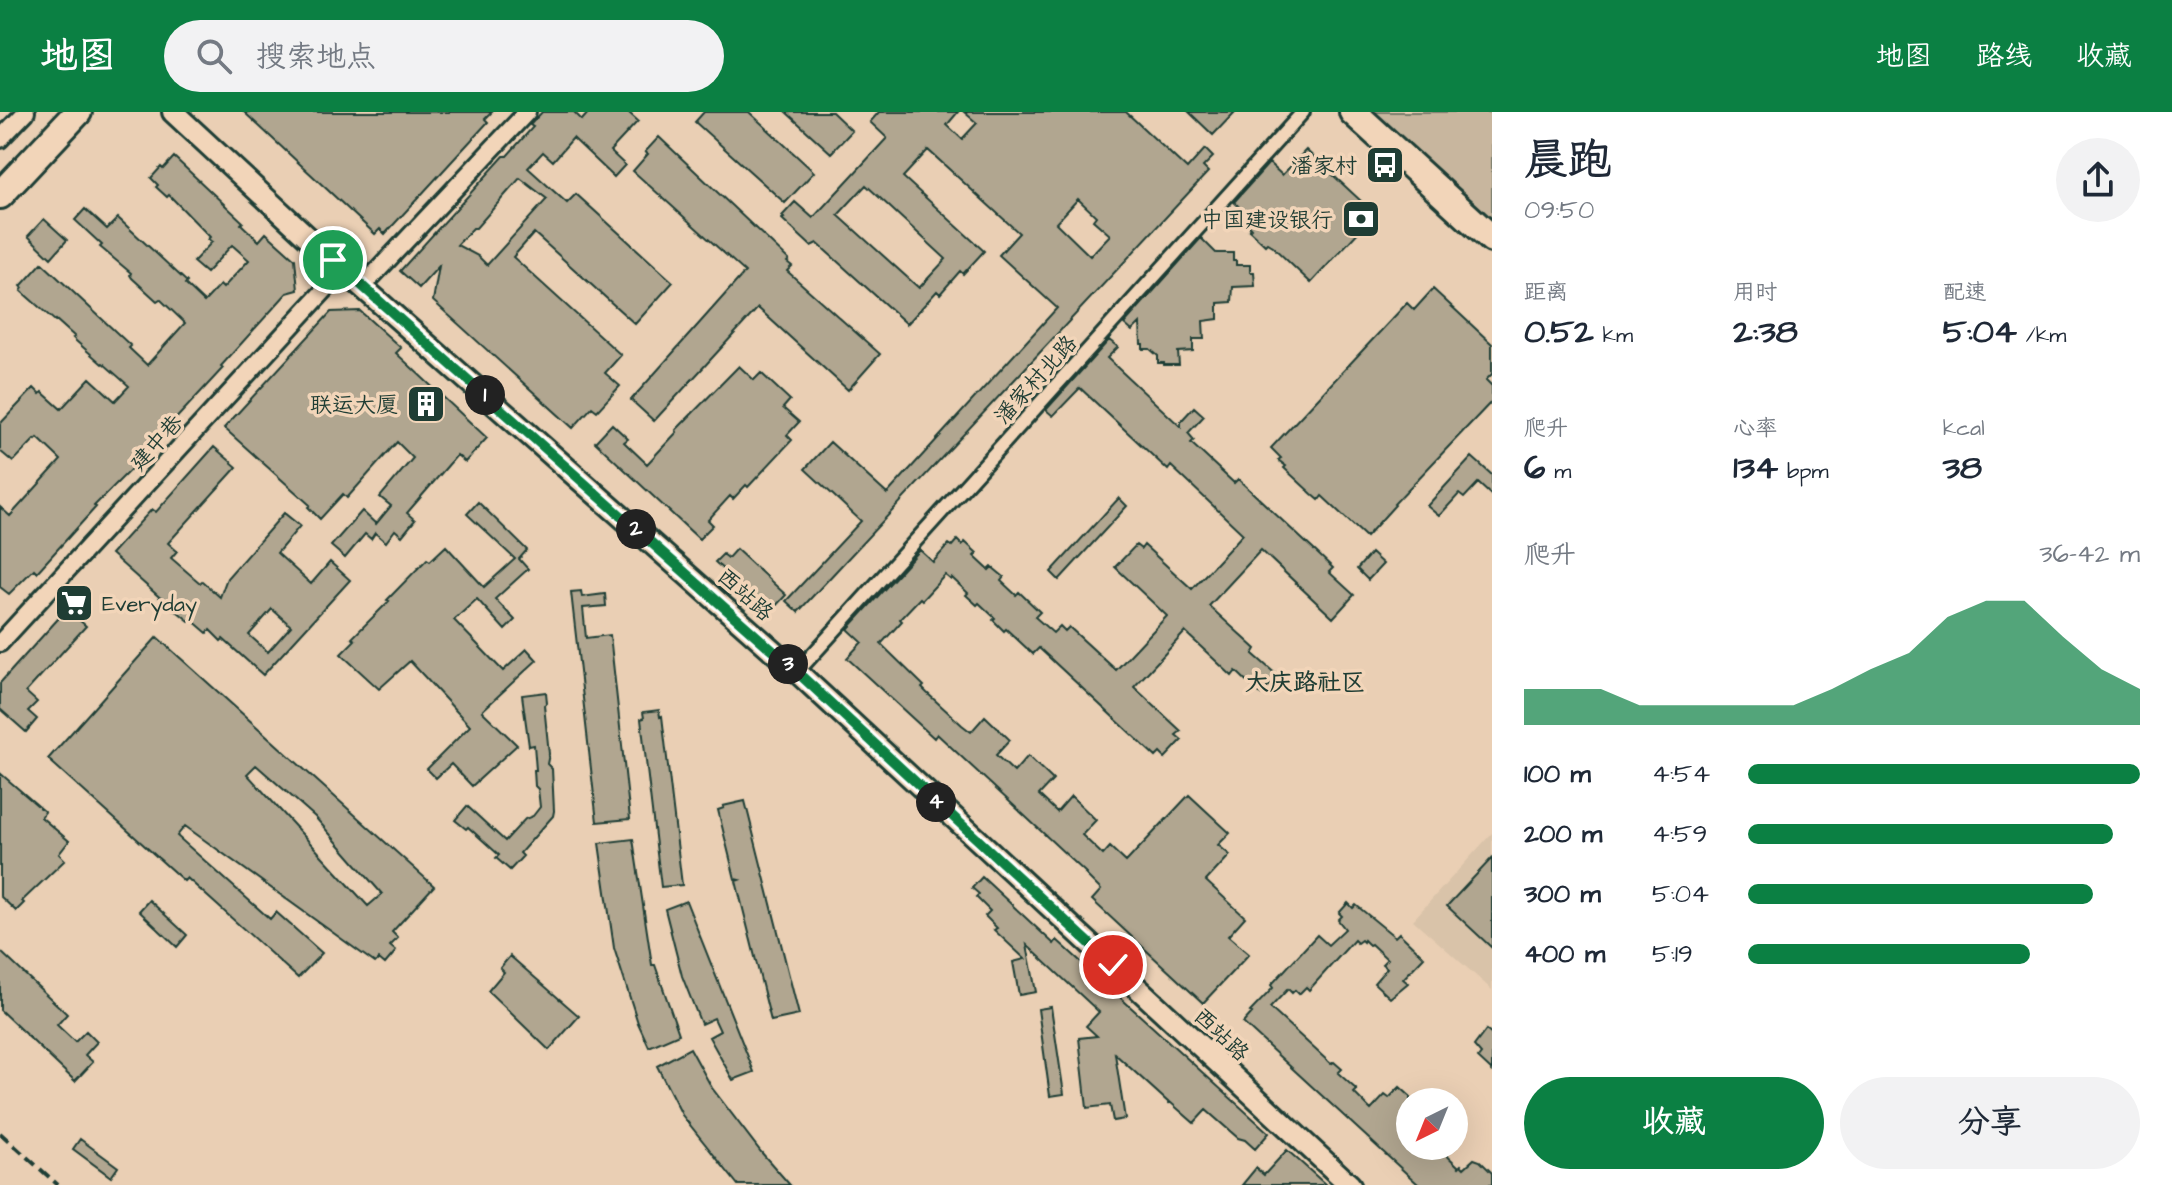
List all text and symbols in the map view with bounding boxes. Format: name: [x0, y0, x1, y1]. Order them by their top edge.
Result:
search box: [164, 20, 724, 92]
text: 地图: [40, 31, 116, 83]
icon: search: [192, 34, 236, 78]
text: 搜索地点: [256, 36, 376, 78]
text: 地图: [1876, 37, 1932, 76]
text: 路线: [1976, 37, 2032, 76]
text: 收藏: [2076, 37, 2132, 76]
text: 晨跑: [1524, 131, 1612, 192]
button: share: [2056, 138, 2140, 222]
bus stop icon: 潘家村: [1364, 144, 1406, 186]
place label: 潘家村: [1291, 151, 1357, 182]
text: 09:50: [1524, 192, 1594, 228]
bank icon: 中国建设银行: [1340, 198, 1382, 240]
place label: 中国建设银行: [1201, 205, 1333, 236]
pin: [299, 226, 367, 294]
icon: arrive: [311, 238, 355, 282]
text: 距离: [1524, 277, 1568, 308]
text: 用时: [1733, 277, 1777, 308]
text: 配速: [1943, 277, 1987, 308]
text: 0.52: [1524, 308, 1594, 356]
text: 2:38: [1733, 308, 1798, 356]
text: 5:04: [1943, 308, 2017, 356]
text: km: [1594, 320, 1633, 351]
text: /km: [2017, 320, 2066, 351]
street label: 潘家村北路: [988, 329, 1084, 431]
pin: 1: [465, 375, 505, 415]
text: 1: [484, 379, 486, 410]
building icon: 联运大厦: [405, 383, 447, 425]
place label: 联运大厦: [310, 390, 398, 421]
street label: 建中巷: [124, 408, 191, 478]
text: 爬升: [1524, 413, 1568, 444]
text: 心率: [1733, 413, 1777, 444]
text: kcal: [1943, 413, 1985, 444]
text: 6: [1524, 444, 1545, 492]
text: 134: [1733, 444, 1778, 492]
text: 38: [1943, 444, 1982, 492]
text: m: [1545, 456, 1571, 487]
text: bpm: [1778, 456, 1829, 487]
pin: 2: [616, 509, 656, 549]
text: 2: [630, 513, 642, 544]
text: 36–42 m: [2039, 536, 2140, 572]
text: 爬升: [1524, 537, 1576, 573]
street label: 西站路: [710, 562, 780, 629]
supermarket icon: Everyday: [53, 582, 95, 624]
place label: Everyday: [102, 589, 197, 621]
pin: 3: [768, 644, 808, 684]
text: 3: [782, 648, 794, 679]
district label: 大庆路社区: [1245, 666, 1365, 700]
text: 100 m: [1524, 756, 1591, 792]
text: 4:54: [1652, 756, 1710, 792]
pin: 4: [916, 782, 956, 822]
text: 4: [929, 786, 943, 817]
text: 200 m: [1524, 816, 1602, 852]
text: 4:59: [1652, 816, 1707, 852]
text: 300 m: [1524, 876, 1601, 912]
text: 5:04: [1652, 876, 1709, 912]
pin: [1079, 931, 1147, 999]
text: 400 m: [1524, 936, 1605, 972]
text: 5:19: [1652, 936, 1693, 972]
icon: check: [1091, 943, 1135, 987]
street label: 西站路: [1186, 1001, 1256, 1069]
button: 收藏: [1524, 1077, 1824, 1169]
button: 分享: [1840, 1077, 2140, 1169]
north arrow: [1396, 1088, 1468, 1160]
map controls: [1396, 1088, 1468, 1160]

